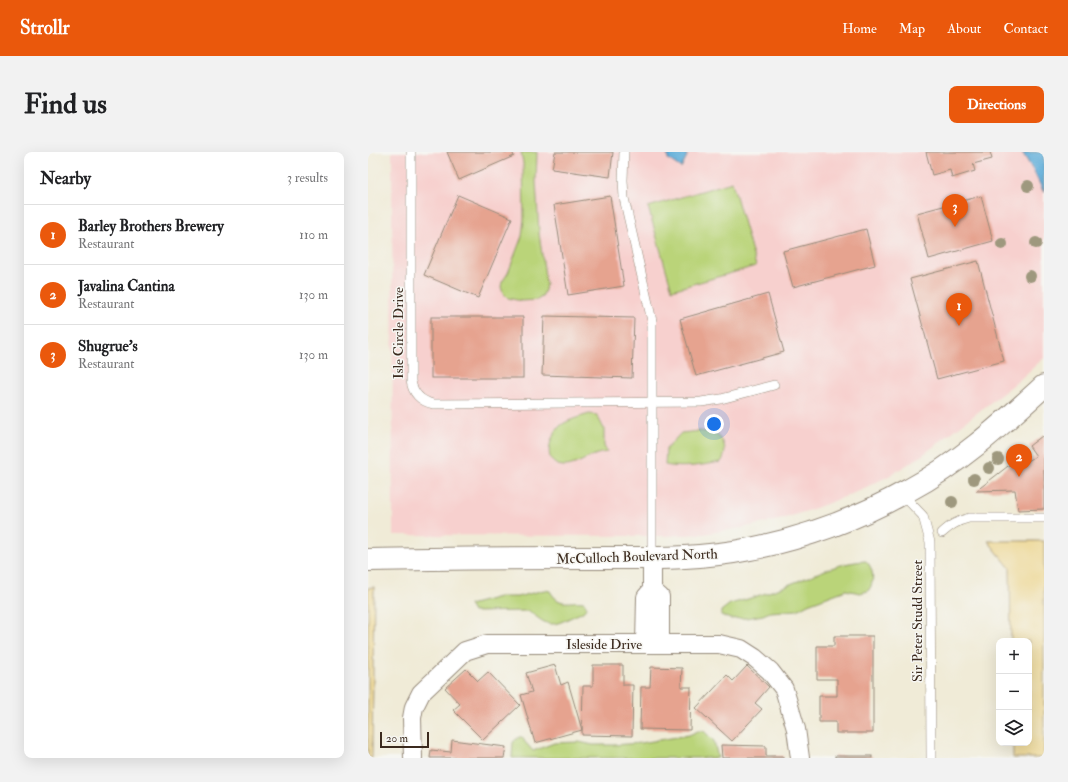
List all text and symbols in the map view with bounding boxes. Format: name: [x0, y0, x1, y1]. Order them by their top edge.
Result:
text: Strollr: [20, 16, 70, 40]
text: Home: [842, 20, 877, 37]
text: Map: [899, 20, 925, 37]
text: About: [947, 20, 981, 37]
text: Contact: [1003, 20, 1048, 37]
button: Directions: [949, 86, 1044, 123]
text: Find us: [24, 87, 107, 122]
text: Nearby: [40, 168, 91, 189]
text: 3 results: [287, 170, 328, 186]
pin: 3: [942, 194, 968, 227]
text: Barley Brothers Brewery: [78, 217, 224, 236]
text: 1: [51, 227, 55, 243]
text: 110 m: [299, 227, 328, 243]
text: Restaurant: [78, 236, 134, 252]
text: Javalina Cantina: [78, 277, 175, 296]
text: 2: [50, 287, 56, 303]
text: 130 m: [299, 287, 328, 303]
street label: Isle Circle Drive: [390, 287, 407, 379]
pin: 1: [946, 293, 972, 326]
text: Restaurant: [78, 296, 134, 312]
text: Shugrue's: [78, 337, 138, 356]
text: 3: [51, 347, 56, 363]
text: 130 m: [299, 347, 328, 363]
text: Restaurant: [78, 356, 134, 372]
your location: [704, 414, 724, 434]
pin: 2: [1006, 444, 1032, 477]
street label: McCulloch Boulevard North: [556, 545, 719, 568]
street label: Sir Peter Studd Street: [909, 560, 926, 682]
street label: Isleside Drive: [566, 636, 642, 653]
map controls: [996, 638, 1032, 746]
button: +: [996, 638, 1032, 674]
button: −: [996, 674, 1032, 710]
button: layers: [996, 710, 1032, 746]
scale bar: [380, 730, 429, 749]
text: 20 m: [386, 732, 408, 745]

